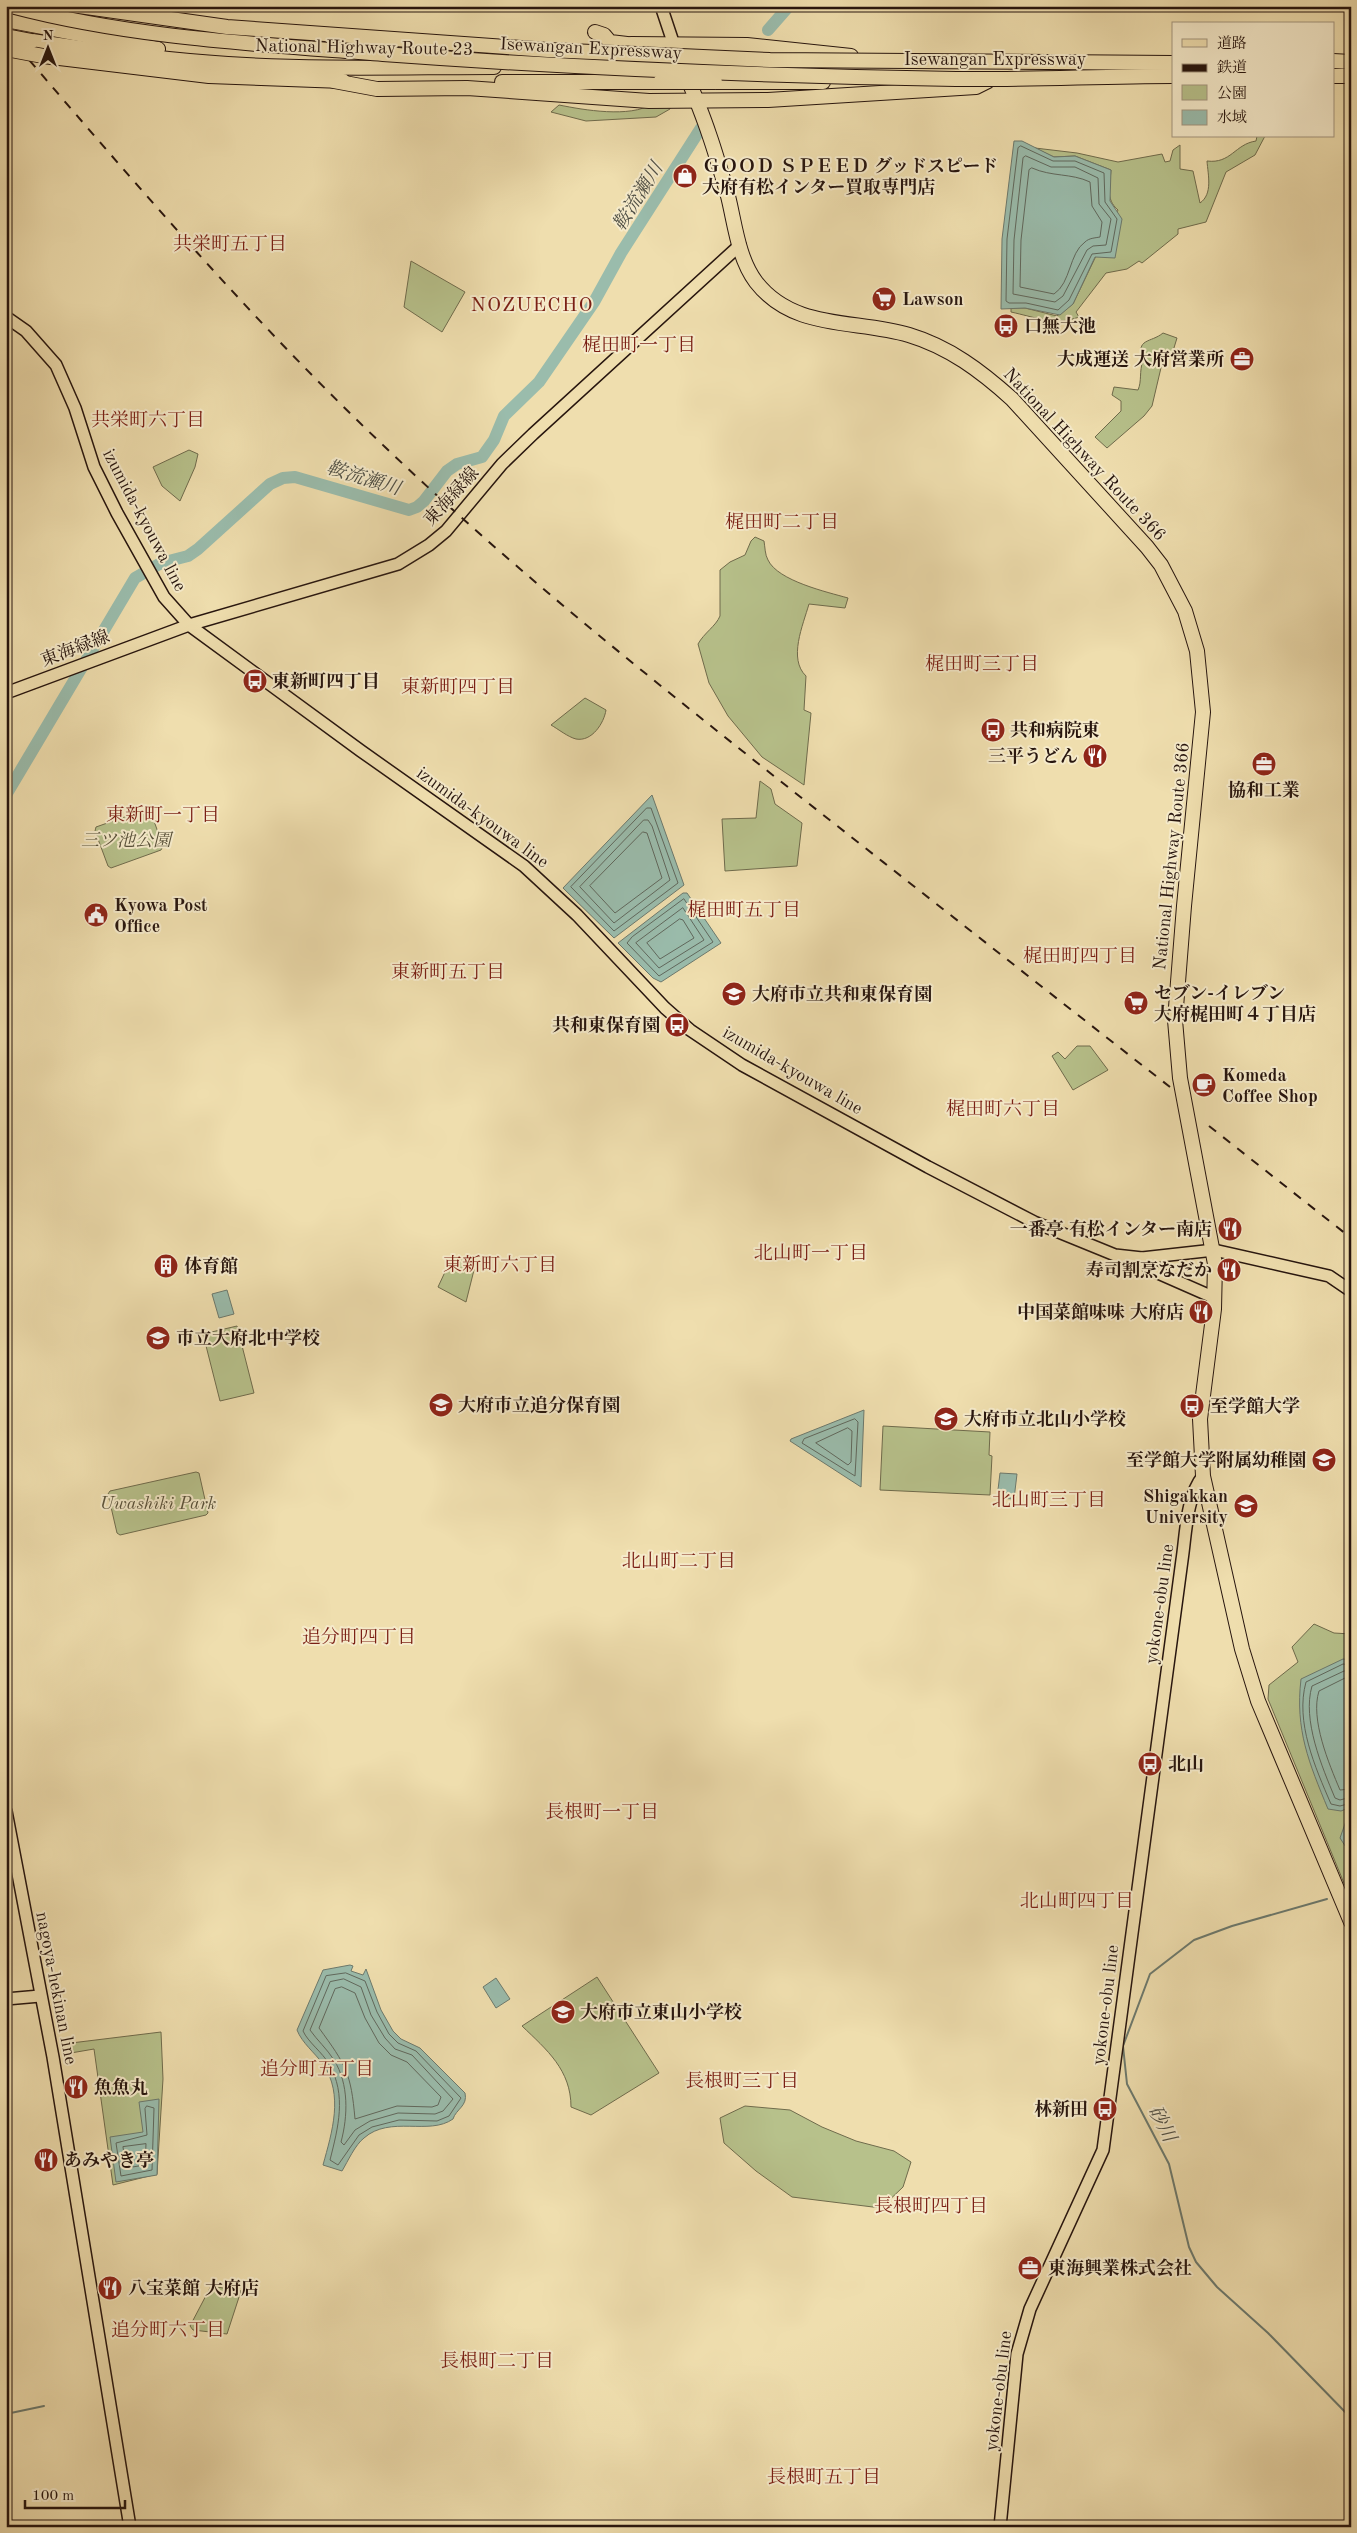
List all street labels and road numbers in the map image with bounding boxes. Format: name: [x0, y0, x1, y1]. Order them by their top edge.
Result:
street label: Isewangan Expressway: [499, 35, 683, 63]
street label: National Highway Route 23: [255, 37, 473, 59]
street label: Isewangan Expressway: [904, 51, 1087, 69]
street label: National Highway Route 366: [1000, 365, 1169, 545]
street label: izumida-kyouwa line: [99, 446, 189, 595]
street label: 東海緑線: [419, 463, 483, 529]
street label: 東海緑線: [38, 626, 112, 670]
street label: National Highway Route 366: [1151, 741, 1193, 971]
street label: izumida-kyouwa line: [413, 764, 552, 872]
street label: izumida-kyouwa line: [720, 1024, 865, 1118]
street label: yokone-obu line: [1143, 1543, 1177, 1665]
street label: nagoya-hekinan line: [32, 1910, 80, 2066]
street label: yokone-obu line: [1090, 1944, 1122, 2066]
street label: yokone-obu line: [983, 2330, 1015, 2452]

